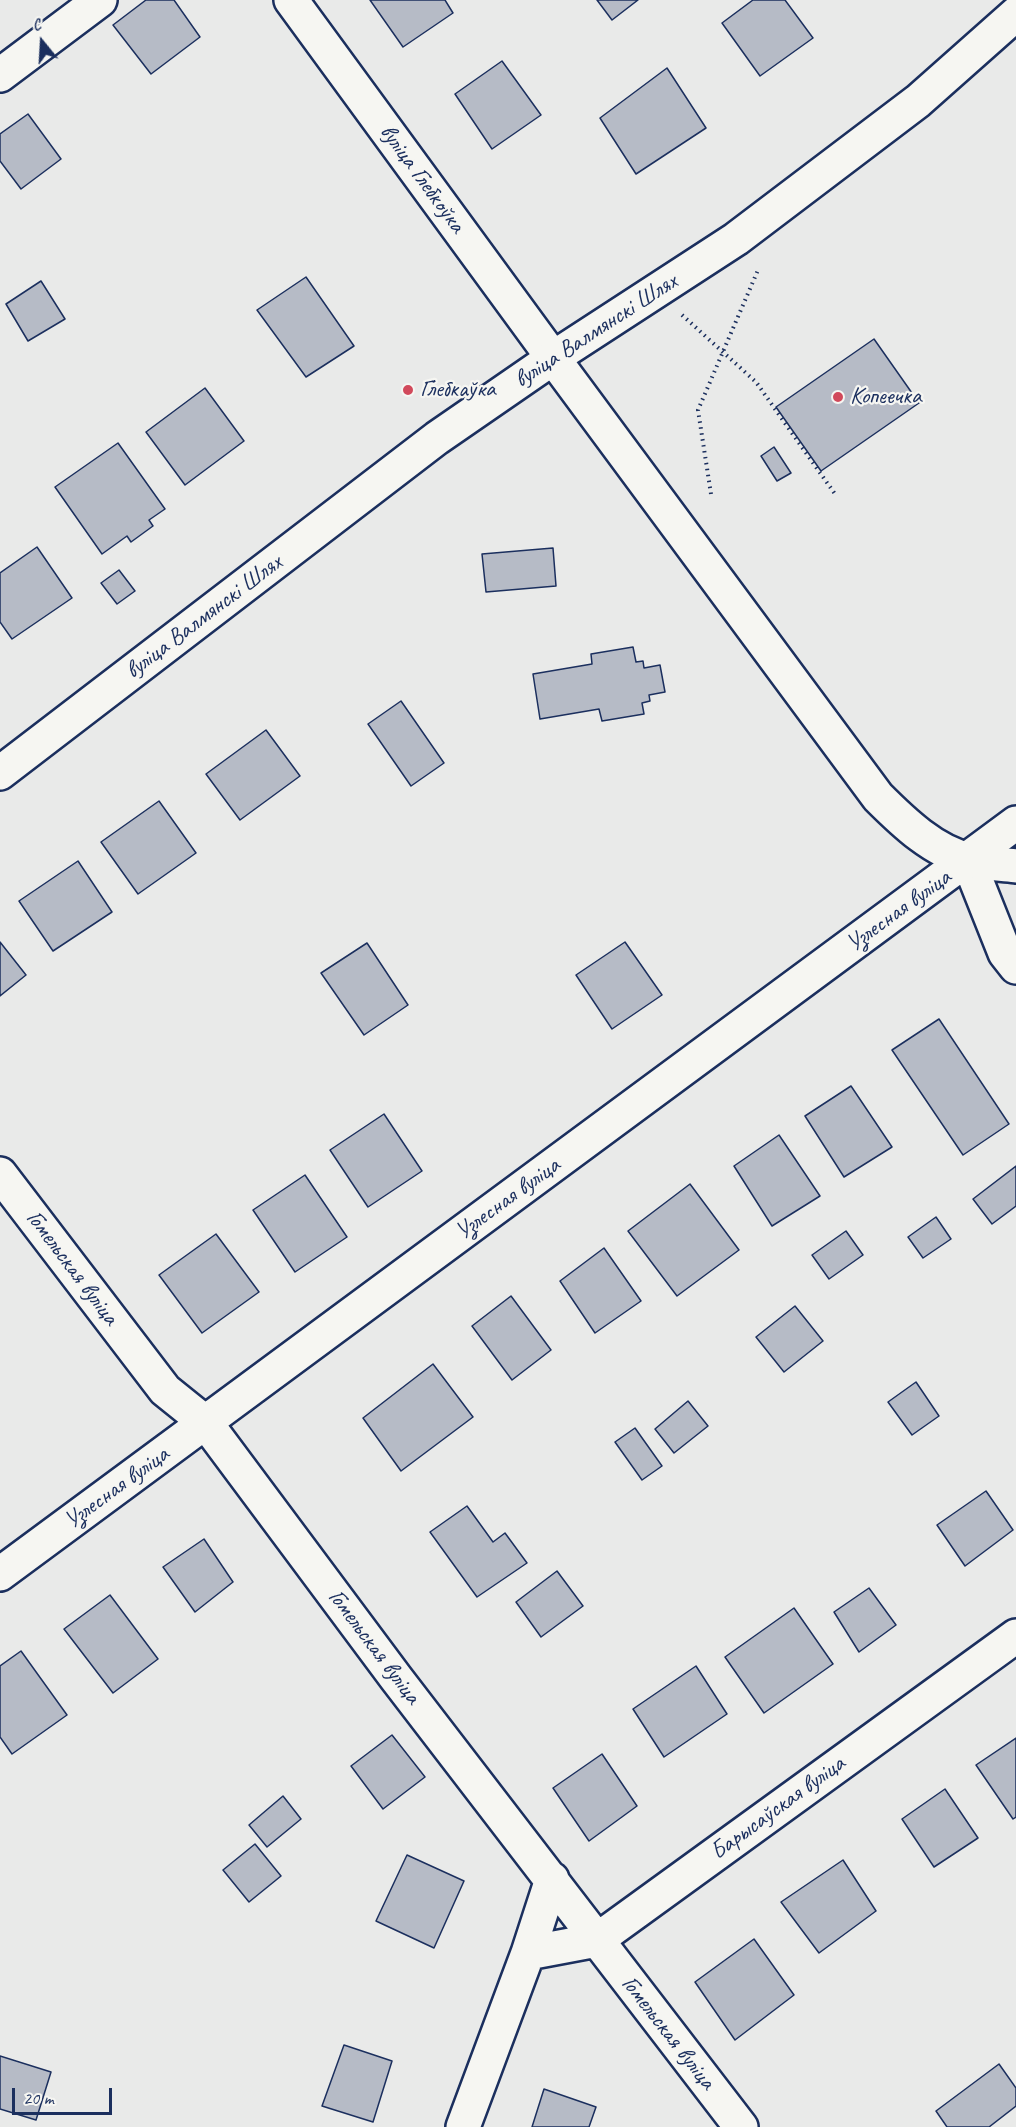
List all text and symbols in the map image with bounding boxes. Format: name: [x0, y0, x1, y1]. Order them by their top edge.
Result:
north arrow: [12, 12, 72, 72]
text: С: [30, 14, 43, 36]
street label: вуліца Глебкоўка: [373, 119, 471, 239]
street label: вуліца Валмянскі Шлях: [509, 267, 683, 395]
place label: Глебкаўка: [420, 376, 496, 404]
marker: Глебкаўка: [401, 383, 415, 397]
place label: Копеечка: [850, 383, 921, 411]
marker: Копеечка: [831, 390, 845, 404]
street label: вуліца Валмянскі Шлях: [120, 549, 288, 685]
street label: Узлесная вуліца: [841, 863, 957, 959]
street label: Узлесная вуліца: [450, 1151, 566, 1247]
street label: Гомельская вуліца: [19, 1205, 125, 1331]
street label: Узлесная вуліца: [59, 1440, 175, 1536]
street label: Гомельская вуліца: [321, 1584, 427, 1710]
street label: Барысаўская вуліца: [705, 1749, 851, 1867]
street label: Гомельская вуліца: [615, 1970, 721, 2096]
scale bar: [15, 2076, 116, 2114]
text: 20 m: [23, 2087, 54, 2109]

